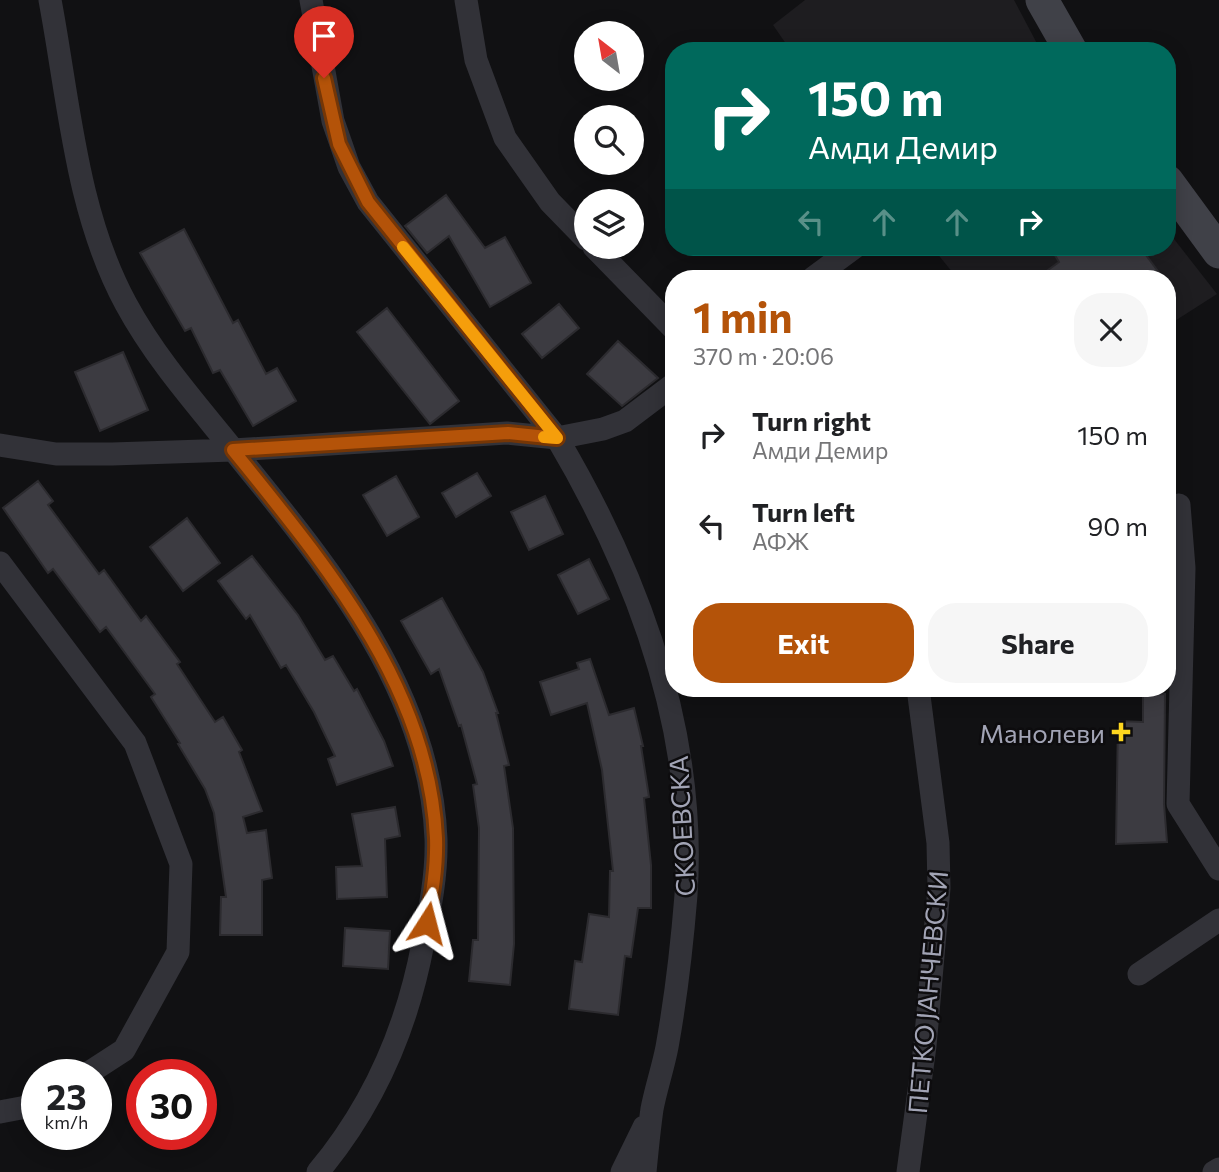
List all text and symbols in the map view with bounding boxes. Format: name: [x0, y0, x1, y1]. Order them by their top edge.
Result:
pin: [294, 6, 354, 78]
icon: arrive: [305, 17, 343, 55]
north arrow: [574, 21, 644, 91]
map controls: [574, 21, 644, 259]
text: 150 m: [808, 66, 943, 126]
icon: right: [693, 70, 784, 161]
button: search: [574, 105, 644, 175]
text: Амди Демир: [808, 126, 998, 166]
button: layers: [574, 189, 644, 259]
icon: left: [792, 203, 830, 241]
icon: ahead: [865, 203, 903, 241]
icon: ahead: [938, 203, 976, 241]
icon: right: [1011, 203, 1049, 241]
text: 1 min: [693, 290, 793, 342]
button: close: [1074, 293, 1148, 367]
text: 370 m · 20:06: [693, 342, 834, 370]
text: Turn right: [752, 405, 871, 436]
icon: right: [693, 416, 731, 454]
text: 150 m: [1077, 419, 1148, 450]
text: Амди Демир: [752, 436, 888, 464]
text: Turn left: [752, 496, 855, 527]
icon: left: [693, 507, 731, 545]
text: 90 m: [1088, 510, 1148, 541]
text: АФЖ: [752, 527, 810, 555]
button: Exit: [693, 603, 914, 683]
button: Share: [928, 603, 1148, 683]
place label: Манолеви: [979, 717, 1105, 748]
marker: Манолеви: [1111, 722, 1131, 742]
street label: СКОЕВСКА: [662, 755, 700, 897]
street label: ПЕТКО ЈАНЧЕВСКИ: [901, 869, 953, 1115]
position arrow: [390, 886, 464, 960]
speed limit sign: 30: [126, 1059, 217, 1150]
text: 23: [46, 1074, 87, 1117]
text: km/h: [45, 1111, 88, 1133]

